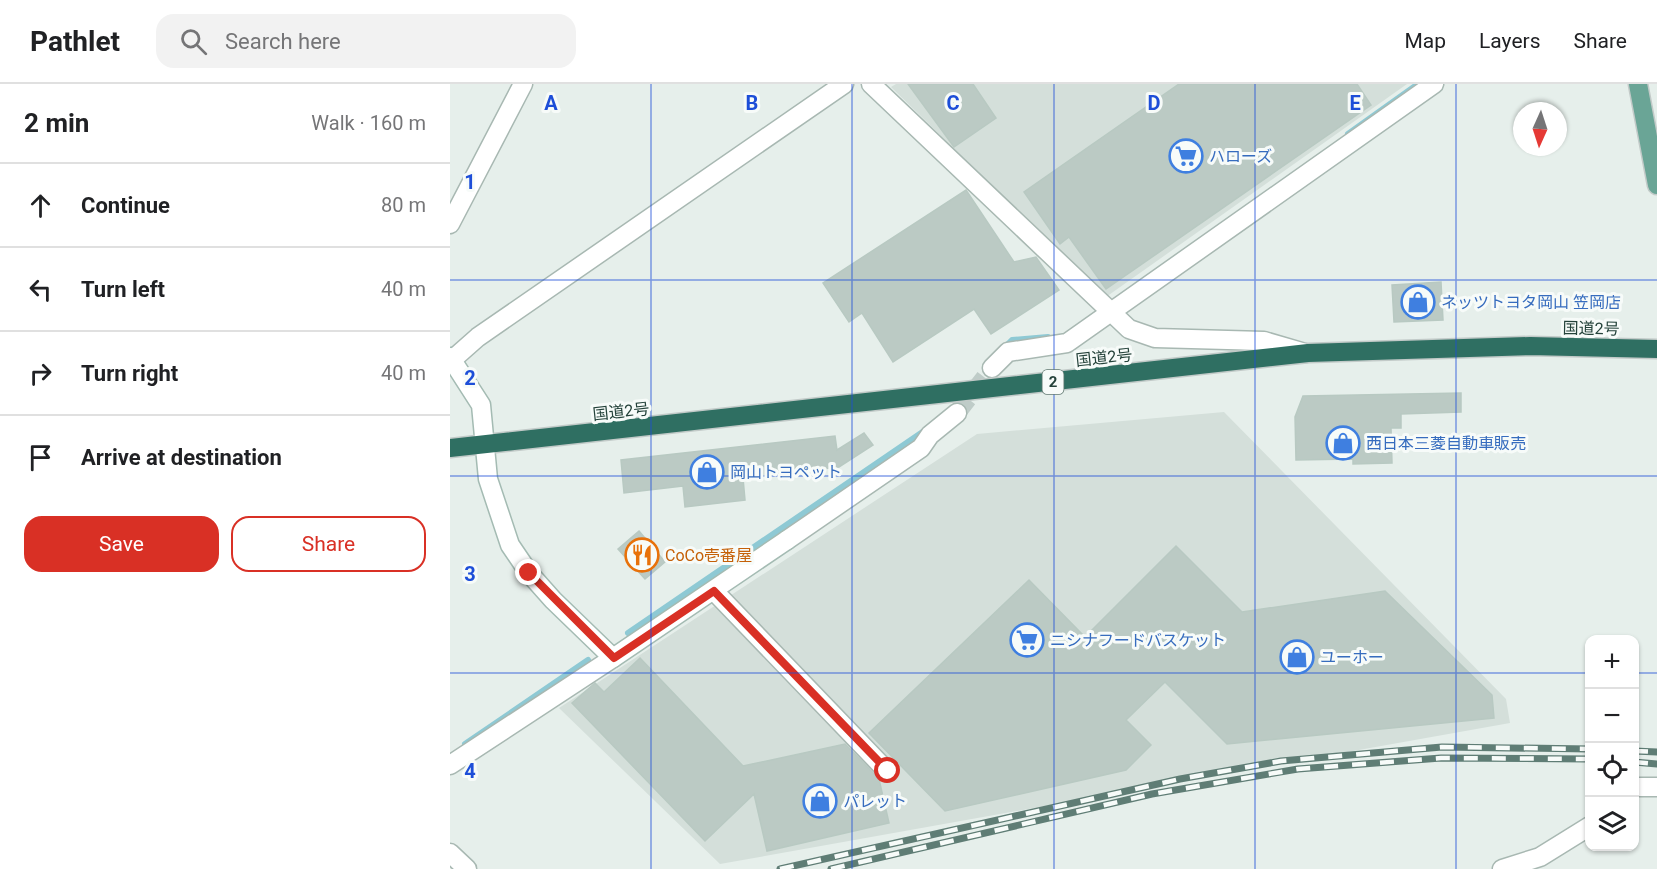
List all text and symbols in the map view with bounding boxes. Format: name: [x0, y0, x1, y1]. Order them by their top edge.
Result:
search box: [156, 14, 576, 68]
text: Pathlet: [30, 25, 120, 58]
icon: search: [177, 25, 210, 58]
text: Search here: [225, 29, 341, 54]
text: Map: [1404, 29, 1446, 53]
text: Layers: [1479, 29, 1540, 53]
text: Share: [1573, 29, 1627, 53]
text: A: [544, 91, 558, 115]
text: B: [746, 91, 758, 115]
text: C: [946, 91, 960, 115]
text: D: [1148, 91, 1161, 115]
text: E: [1349, 91, 1361, 115]
north arrow: [1513, 102, 1567, 156]
text: 2 min: [24, 108, 89, 138]
text: Walk · 160 m: [311, 111, 426, 135]
supermarket icon: ハローズ: [1168, 138, 1204, 174]
place label: ハローズ: [1209, 147, 1272, 166]
text: 1: [464, 170, 476, 194]
icon: ahead: [24, 189, 57, 222]
text: Continue: [81, 193, 170, 218]
text: 80 m: [381, 193, 426, 217]
icon: left: [24, 273, 57, 306]
text: Turn left: [81, 277, 165, 302]
text: 40 m: [381, 277, 426, 301]
shop icon: ネッツトヨタ岡山 笠岡店: [1400, 284, 1436, 320]
place label: ネッツトヨタ岡山 笠岡店: [1441, 293, 1621, 312]
street label: 国道2号: [1562, 319, 1620, 338]
street label: 国道2号: [1075, 345, 1133, 370]
icon: right: [24, 357, 57, 390]
text: Turn right: [81, 361, 178, 386]
text: 40 m: [381, 361, 426, 385]
text: 2: [464, 366, 476, 390]
road number: 2: [1042, 370, 1064, 394]
street label: 国道2号: [592, 399, 650, 424]
shop icon: 西日本三菱自動車販売: [1325, 425, 1361, 461]
place label: 西日本三菱自動車販売: [1366, 434, 1526, 453]
icon: arrive: [24, 441, 57, 474]
text: Arrive at destination: [81, 445, 282, 470]
shop icon: 岡山トヨペット: [689, 454, 725, 490]
place label: 岡山トヨペット: [730, 463, 842, 482]
button: Save: [24, 516, 219, 572]
button: Share: [231, 516, 426, 572]
restaurant icon: CoCo壱番屋: [624, 537, 660, 573]
place label: CoCo壱番屋: [665, 546, 752, 565]
route end: [515, 559, 541, 585]
text: 3: [464, 562, 476, 586]
supermarket icon: ニシナフードバスケット: [1009, 622, 1045, 658]
place label: ニシナフードバスケット: [1050, 631, 1226, 650]
map controls: [1585, 635, 1639, 851]
button: +: [1585, 635, 1639, 689]
shop icon: ユーホー: [1279, 639, 1315, 675]
place label: ユーホー: [1320, 648, 1384, 667]
button: −: [1585, 689, 1639, 743]
button: locate: [1585, 743, 1639, 797]
route start: [874, 757, 900, 783]
text: 4: [464, 759, 476, 783]
shop icon: パレット: [802, 783, 838, 819]
place label: パレット: [843, 792, 907, 811]
button: layers: [1585, 797, 1639, 851]

